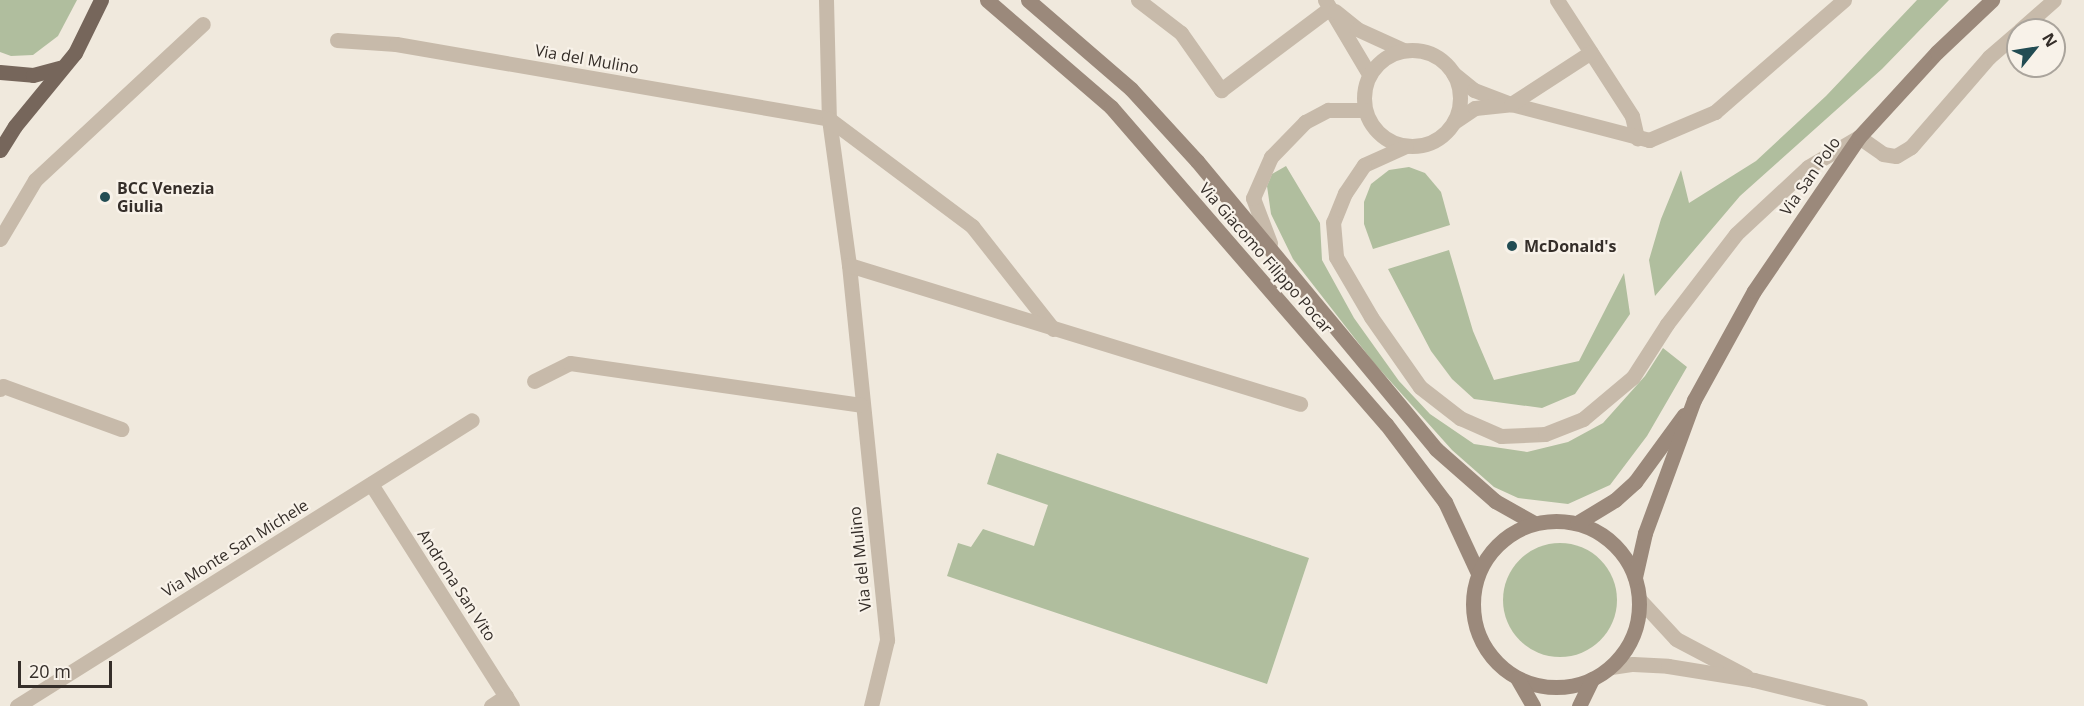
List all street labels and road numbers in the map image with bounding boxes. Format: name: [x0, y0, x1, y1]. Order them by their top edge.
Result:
street label: Via del Mulino: [533, 40, 641, 78]
street label: Via San Polo: [1776, 133, 1844, 219]
street label: Via Giacomo Filippo Pocar: [1195, 179, 1337, 337]
street label: Via Monte San Michele: [158, 495, 312, 601]
street label: Via del Mulino: [845, 506, 875, 612]
street label: Androna San Vito: [414, 526, 500, 644]

